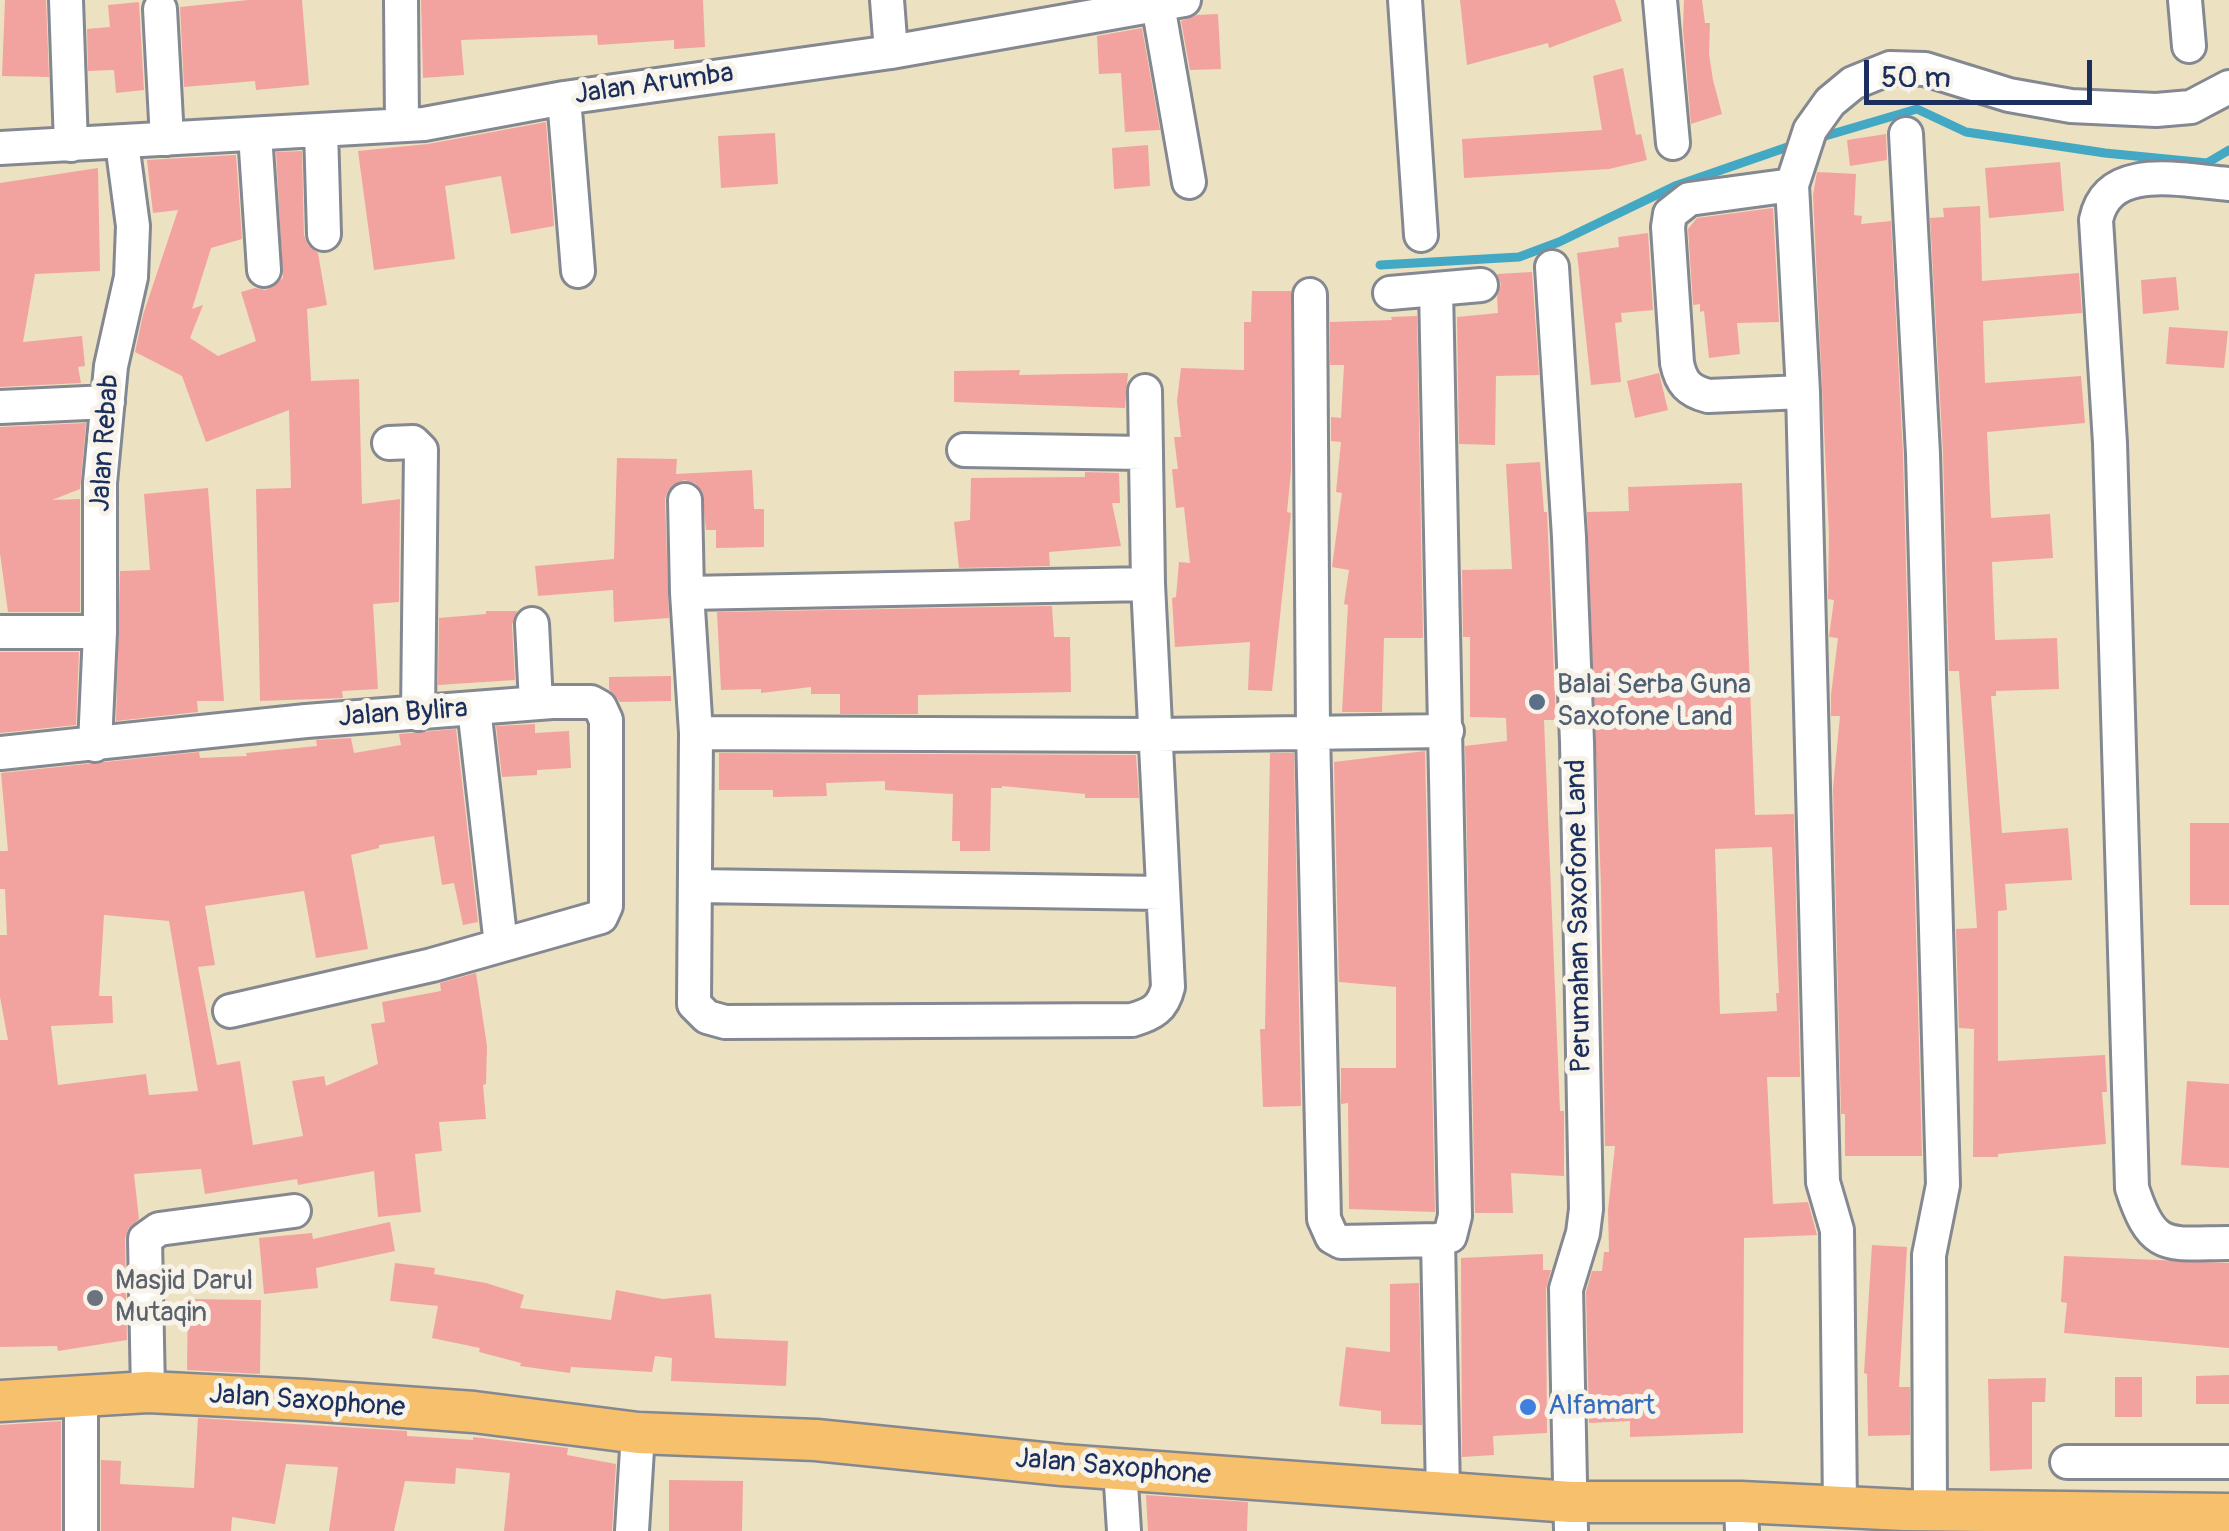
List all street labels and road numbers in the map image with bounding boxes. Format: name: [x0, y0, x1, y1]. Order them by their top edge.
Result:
street label: Jalan Arumba: [572, 57, 736, 113]
street label: Jalan Rebab: [84, 373, 128, 513]
street label: Jalan Bylira: [337, 693, 469, 735]
street label: Perumahan Saxofone Land: [1560, 759, 1600, 1073]
street label: Jalan Saxophone: [208, 1378, 406, 1426]
street label: Jalan Saxophone: [1014, 1443, 1212, 1493]

